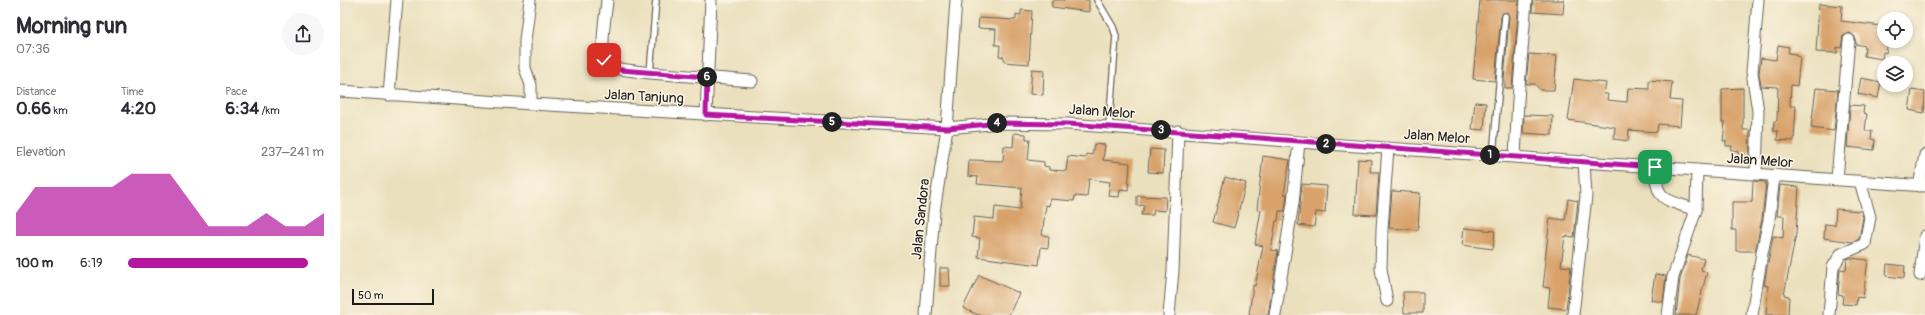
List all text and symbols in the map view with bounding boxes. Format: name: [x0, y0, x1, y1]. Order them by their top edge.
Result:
text: Morning run: [16, 12, 127, 40]
map controls: [1877, 12, 1913, 92]
button: locate: [1877, 12, 1913, 48]
button: share: [282, 13, 324, 55]
text: 07:36: [16, 41, 50, 57]
pin: [587, 43, 621, 77]
icon: check: [593, 49, 615, 71]
button: layers: [1877, 56, 1913, 92]
pin: 6: [697, 67, 717, 87]
text: 6: [704, 70, 710, 83]
text: Distance: [16, 85, 56, 98]
text: Time: [121, 85, 144, 98]
text: Pace: [225, 85, 247, 98]
street label: Jalan Tanjung: [604, 86, 684, 107]
text: 0.66: [16, 98, 51, 119]
text: 4:20: [121, 98, 156, 119]
text: 6:34: [225, 98, 259, 119]
street label: Jalan Melor: [1068, 101, 1136, 122]
text: km: [51, 104, 68, 117]
text: /km: [259, 104, 280, 117]
pin: 5: [822, 112, 842, 132]
pin: 4: [987, 113, 1007, 133]
text: 5: [829, 115, 835, 128]
text: 4: [994, 116, 1000, 129]
pin: 3: [1151, 120, 1171, 140]
text: 3: [1158, 123, 1164, 136]
street label: Jalan Melor: [1403, 126, 1471, 147]
pin: 2: [1316, 134, 1336, 154]
text: 2: [1323, 137, 1329, 150]
text: Elevation: [16, 144, 66, 160]
text: 237–241 m: [261, 144, 324, 160]
pin: 1: [1480, 145, 1500, 165]
text: 1: [1488, 148, 1492, 161]
pin: [1638, 150, 1672, 184]
street label: Jalan Melor: [1726, 150, 1794, 171]
icon: arrive: [1644, 156, 1666, 178]
street label: Jalan Sandora: [908, 178, 933, 260]
text: 100 m: [16, 255, 53, 271]
text: 6:19: [80, 255, 103, 271]
scale bar: [352, 287, 434, 306]
text: 50 m: [358, 289, 384, 302]

